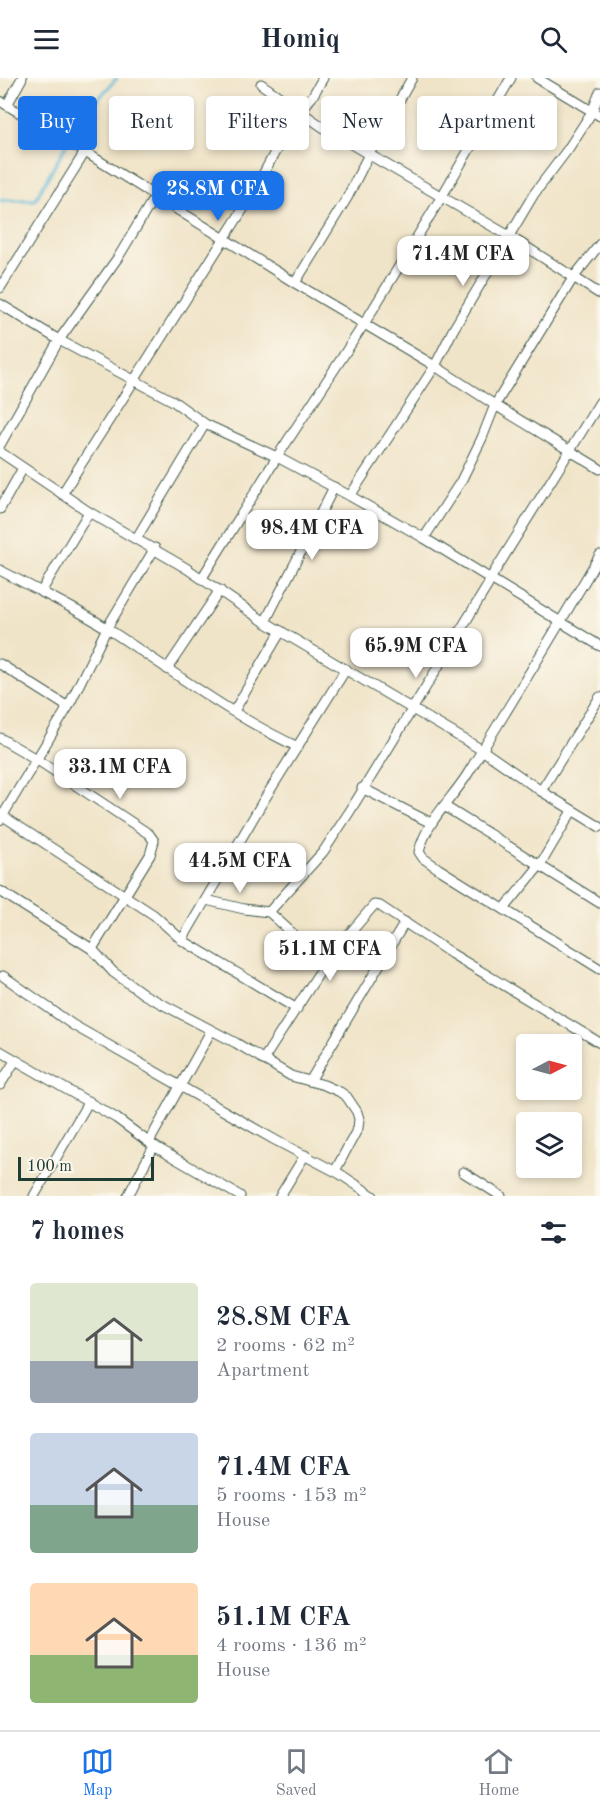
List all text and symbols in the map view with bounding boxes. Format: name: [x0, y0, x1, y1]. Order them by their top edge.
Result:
icon: menu: [30, 23, 63, 56]
icon: search: [537, 23, 570, 56]
text: Homiq: [260, 26, 340, 53]
chip: Buy: [18, 96, 97, 150]
chip: Rent: [109, 96, 194, 150]
chip: Filters: [206, 96, 309, 150]
chip: New: [321, 96, 405, 150]
chip: Apartment: [417, 96, 557, 150]
pin: 28.8M CFA: [149, 171, 287, 222]
text: 28.8M CFA: [166, 180, 270, 200]
pin: 71.4M CFA: [394, 236, 532, 287]
text: 71.4M CFA: [411, 245, 515, 265]
pin: 98.4M CFA: [243, 510, 381, 561]
text: 98.4M CFA: [260, 519, 364, 539]
pin: 65.9M CFA: [347, 628, 485, 679]
text: 65.9M CFA: [364, 637, 468, 657]
pin: 33.1M CFA: [51, 749, 189, 800]
text: 33.1M CFA: [68, 758, 172, 778]
pin: 44.5M CFA: [171, 843, 309, 894]
text: 44.5M CFA: [188, 852, 292, 872]
pin: 51.1M CFA: [261, 931, 399, 982]
text: 51.1M CFA: [278, 940, 382, 960]
north arrow: [516, 1034, 582, 1100]
map controls: [516, 1034, 582, 1178]
button: layers: [516, 1112, 582, 1178]
scale bar: [18, 1154, 154, 1182]
text: 100 m: [27, 1159, 72, 1175]
icon: filters: [537, 1216, 570, 1249]
text: 7 homes: [30, 1219, 124, 1245]
text: 28.8M CFA: [216, 1305, 351, 1331]
icon: home: [78, 1307, 150, 1379]
text: 2 rooms · 62 m²: [216, 1336, 355, 1356]
text: Apartment: [216, 1361, 310, 1381]
text: 71.4M CFA: [216, 1455, 351, 1481]
icon: home: [78, 1457, 150, 1529]
text: 5 rooms · 153 m²: [216, 1486, 366, 1506]
text: House: [216, 1511, 270, 1531]
text: 51.1M CFA: [216, 1605, 351, 1631]
icon: home: [78, 1607, 150, 1679]
text: 4 rooms · 136 m²: [216, 1636, 366, 1656]
text: House: [216, 1661, 270, 1681]
tab: Map: [81, 1745, 114, 1801]
tab: Saved: [276, 1745, 317, 1801]
tab: Home: [478, 1745, 519, 1801]

